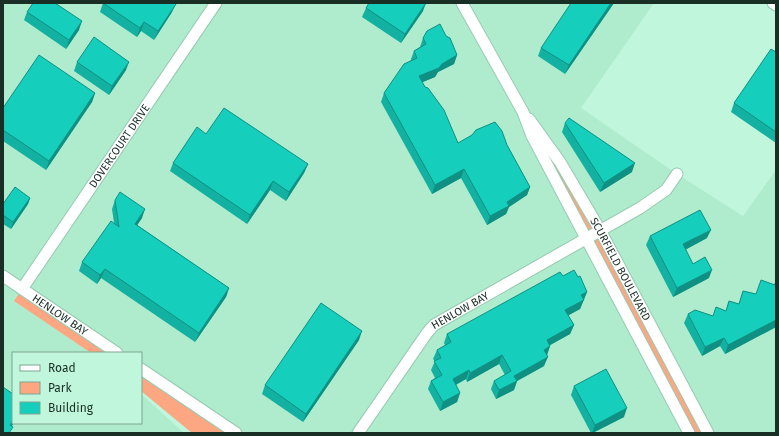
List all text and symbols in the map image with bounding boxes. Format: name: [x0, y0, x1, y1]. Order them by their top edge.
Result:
street label: DOVERCOURT DRIVE: [87, 102, 153, 190]
street label: SCURFIELD BOULEVARD: [587, 215, 653, 323]
street label: HENLOW BAY: [429, 289, 491, 332]
street label: HENLOW BAY: [30, 292, 90, 338]
legend: [12, 352, 142, 424]
text: Road: [48, 361, 76, 375]
text: Park: [48, 381, 72, 395]
text: Building: [48, 401, 94, 415]

